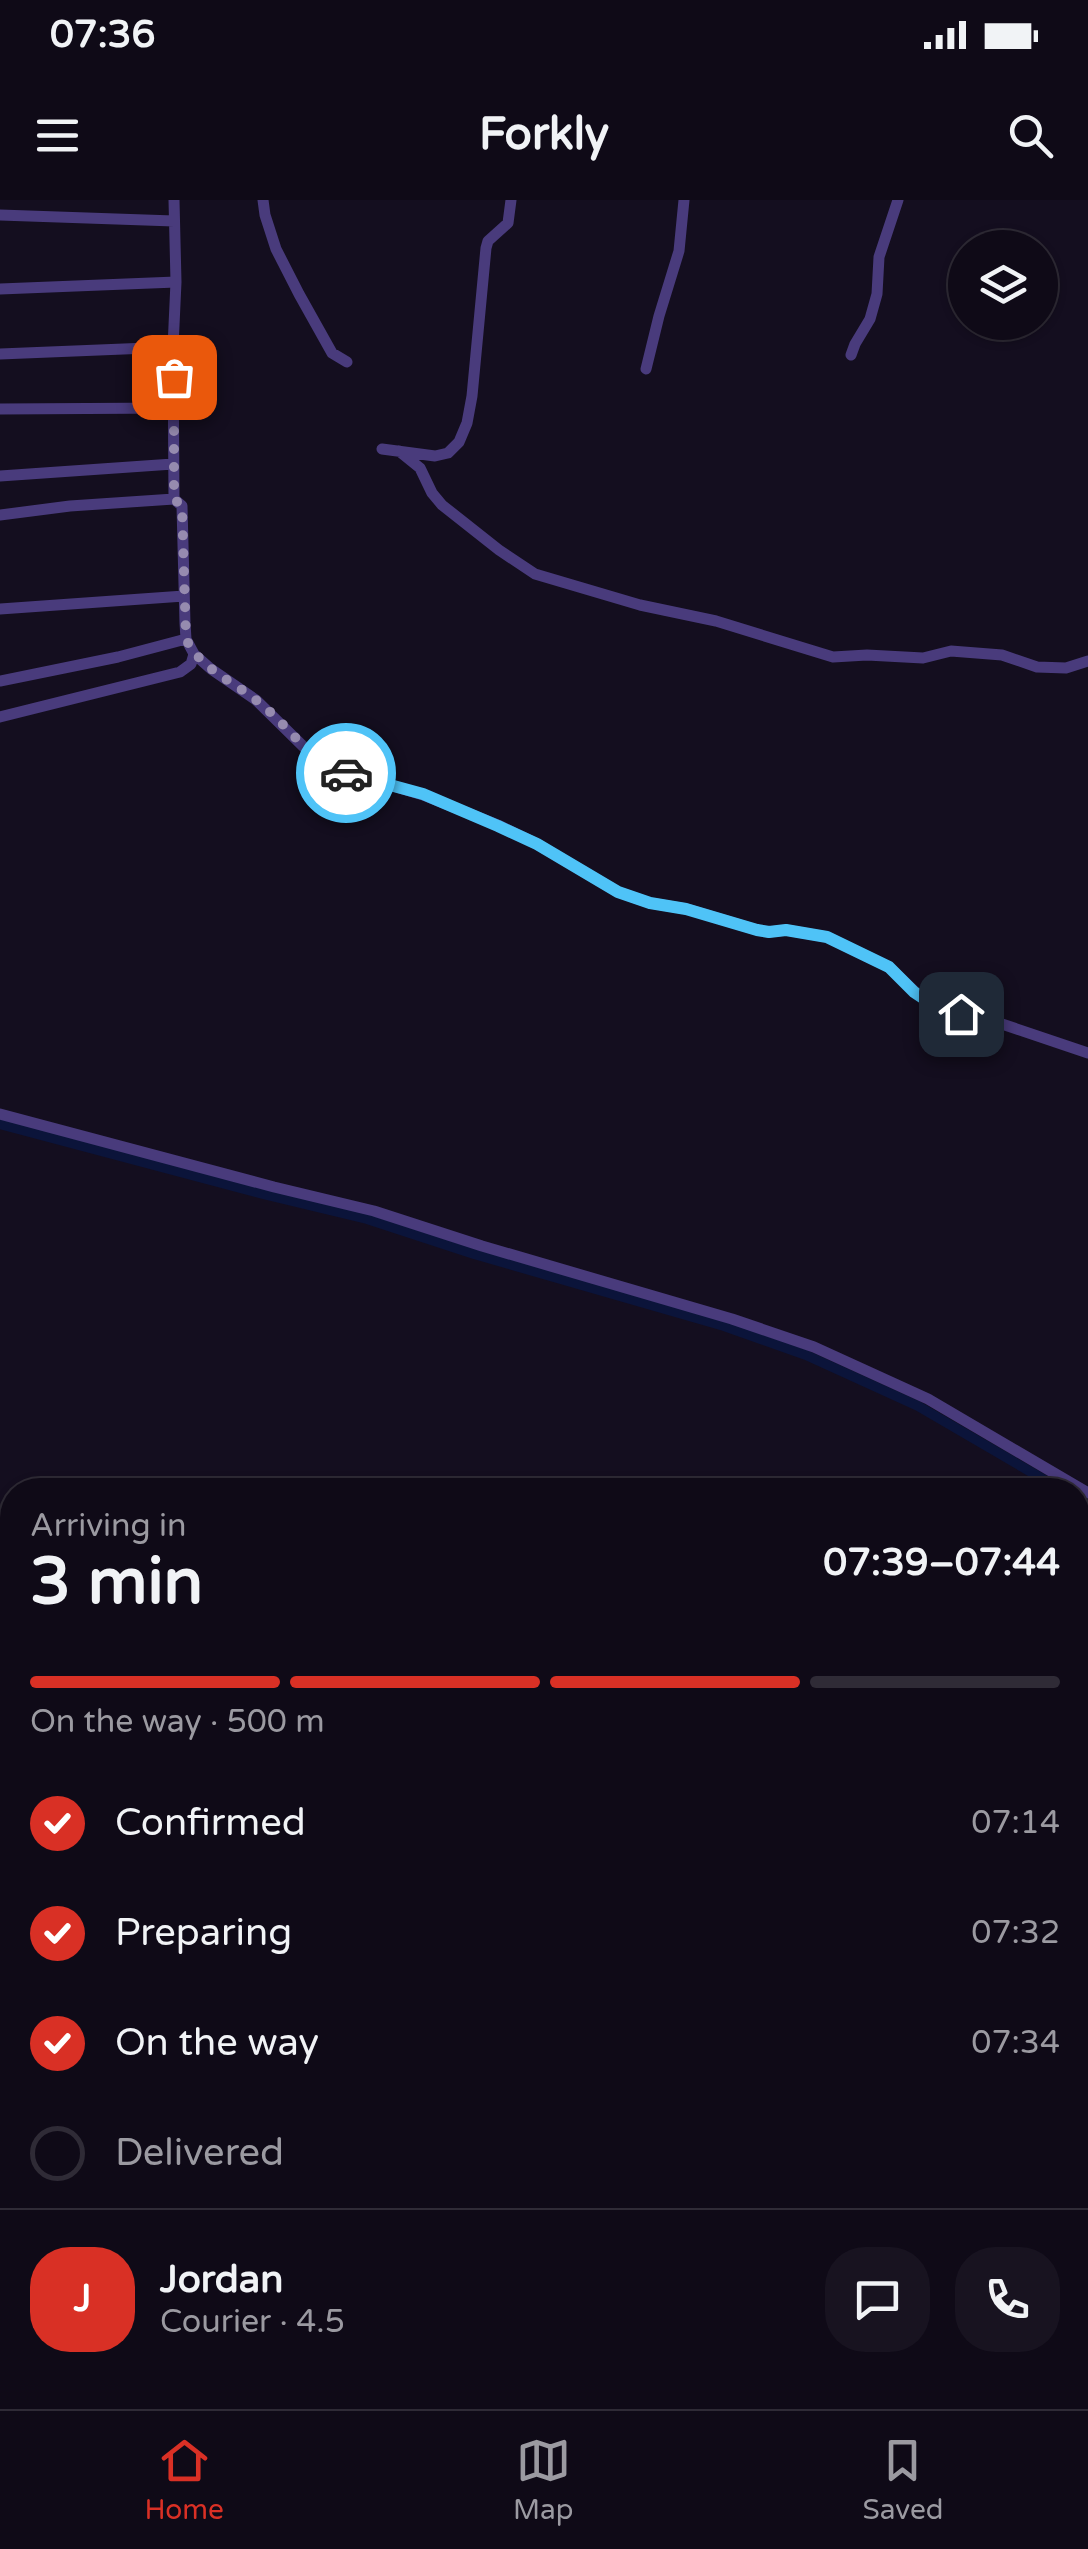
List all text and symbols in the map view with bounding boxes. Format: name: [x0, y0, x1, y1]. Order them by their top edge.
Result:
text: 07:36: [50, 12, 155, 58]
icon: menu: [30, 108, 85, 163]
text: Forkly: [479, 108, 609, 162]
icon: search: [1003, 108, 1058, 163]
map controls: [948, 230, 1058, 340]
button: layers: [948, 230, 1058, 340]
pin: [132, 335, 217, 420]
icon: bag: [147, 350, 202, 405]
courier: [296, 723, 396, 823]
icon: car: [319, 746, 374, 801]
pin: [919, 972, 1004, 1057]
icon: home: [934, 987, 989, 1042]
text: Arriving in: [30, 1507, 187, 1545]
text: 07:39–07:44: [823, 1540, 1060, 1586]
text: 3 min: [30, 1543, 203, 1622]
text: On the way · 500 m: [30, 1703, 325, 1741]
icon: check: [30, 1796, 85, 1851]
text: Confirmed: [115, 1800, 306, 1846]
text: 07:14: [971, 1804, 1060, 1842]
icon: check: [30, 1906, 85, 1961]
text: Preparing: [115, 1910, 292, 1956]
text: 07:32: [971, 1914, 1060, 1952]
icon: check: [30, 2016, 85, 2071]
text: On the way: [115, 2020, 319, 2066]
text: 07:34: [971, 2024, 1060, 2062]
text: Delivered: [115, 2130, 284, 2176]
button: chat: [825, 2247, 930, 2352]
button: phone: [955, 2247, 1060, 2352]
text: Jordan: [160, 2257, 283, 2303]
text: J: [74, 2276, 91, 2322]
text: Courier · 4.5: [160, 2303, 345, 2341]
tab: Home: [145, 2433, 224, 2527]
tab: Map: [513, 2433, 573, 2527]
tab: Saved: [863, 2433, 943, 2527]

